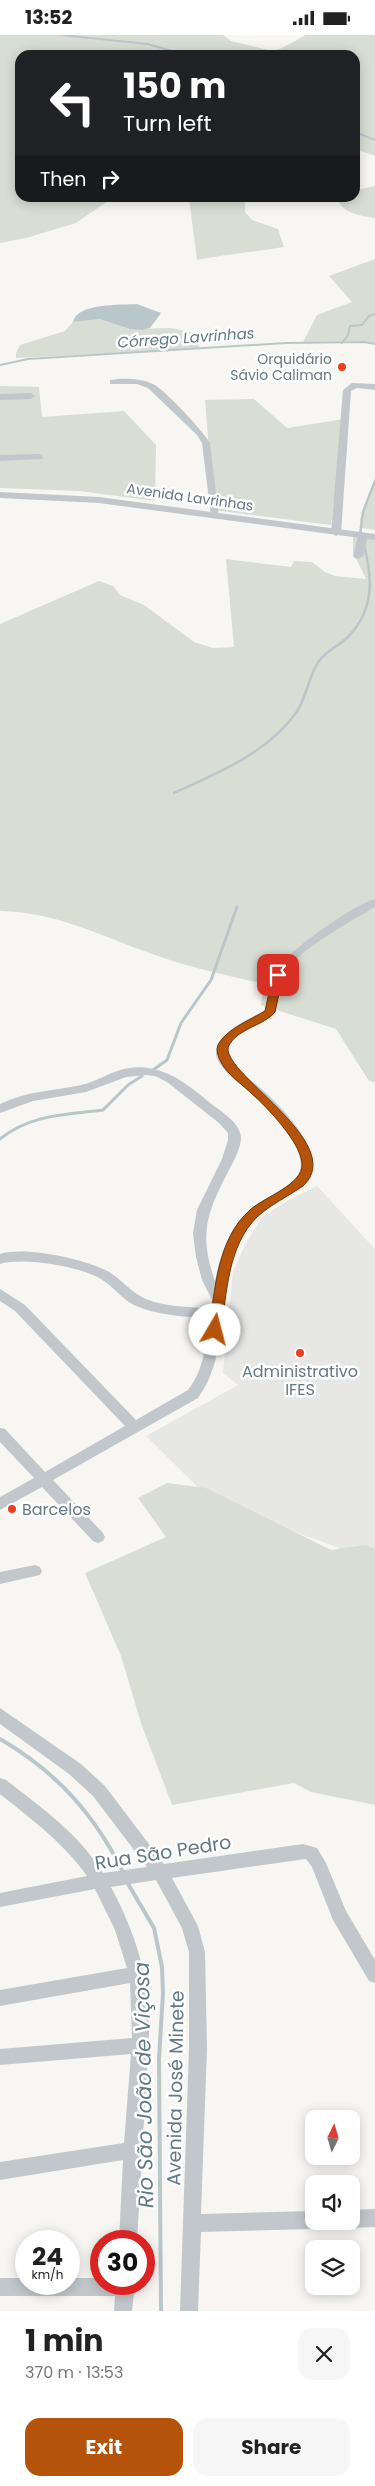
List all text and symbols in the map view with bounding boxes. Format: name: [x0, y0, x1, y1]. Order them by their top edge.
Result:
text: 13:52: [25, 4, 72, 31]
text: 150 m: [123, 61, 226, 110]
icon: left: [40, 70, 105, 135]
text: Turn left: [123, 108, 211, 139]
icon: right: [96, 165, 124, 193]
text: Then: [40, 166, 86, 193]
water label: Córrego Lavrinhas: [117, 322, 255, 353]
place label: Orquidário Sávio Caliman: [230, 349, 332, 385]
marker: Orquidário Sávio Caliman: [336, 361, 348, 373]
street label: Avenida Lavrinhas: [125, 478, 255, 516]
pin: [257, 954, 299, 996]
icon: arrive: [264, 961, 292, 989]
position arrow: [188, 1303, 240, 1355]
marker: Administrativo IFES: [294, 1347, 306, 1359]
place label: Administrativo IFES: [242, 1360, 358, 1401]
place label: Barcelos: [22, 1498, 91, 1521]
marker: Barcelos: [6, 1503, 18, 1515]
street label: Rua São Pedro: [93, 1828, 233, 1877]
water label: Rio São João de Viçosa: [127, 1962, 160, 2208]
street label: Avenida José Minete: [160, 1990, 191, 2186]
north arrow: [305, 2110, 360, 2165]
map controls: [305, 2110, 360, 2295]
button: sound: [305, 2175, 360, 2230]
speed limit sign: 30: [90, 2230, 155, 2295]
text: 24: [32, 2239, 63, 2274]
button: layers: [305, 2240, 360, 2295]
text: km/h: [32, 2266, 63, 2283]
text: 1 min: [25, 2319, 103, 2362]
button: close: [298, 2328, 350, 2380]
text: 370 m · 13:53: [25, 2361, 123, 2384]
button: Exit: [25, 2418, 183, 2476]
button: Share: [193, 2418, 350, 2476]

